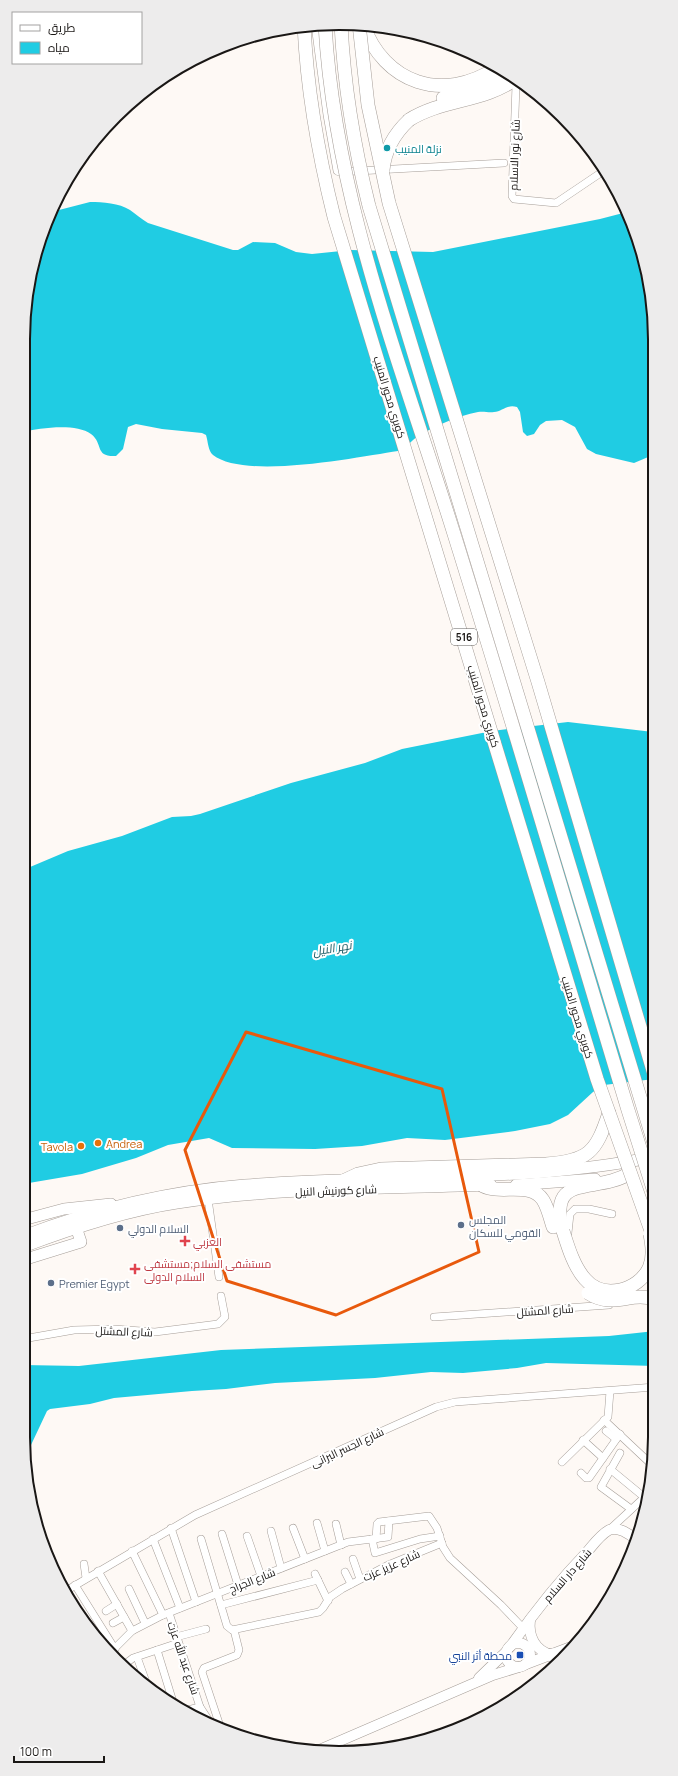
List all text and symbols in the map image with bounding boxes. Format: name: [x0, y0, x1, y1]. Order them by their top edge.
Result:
legend: [12, 12, 142, 64]
text: طريق: [48, 19, 76, 36]
text: مياه: [48, 39, 70, 56]
street label: شارع نور الاسلام: [505, 119, 524, 191]
place label: نزلة المنيب: [395, 141, 442, 156]
marker: نزلة المنيب: [382, 143, 392, 153]
street label: كوبري محور المنيب: [368, 354, 410, 441]
road number: 516: [451, 629, 477, 645]
street label: كوبري محور المنيب: [462, 663, 504, 750]
water label: نهر النيل: [311, 936, 354, 960]
street label: كوبري محور المنيب: [556, 974, 598, 1061]
place label: Andrea: [106, 1136, 142, 1151]
marker: Andrea: [93, 1138, 103, 1148]
place label: Tavola: [41, 1139, 73, 1154]
marker: Tavola: [76, 1141, 86, 1151]
street label: شارع كورنيش النيل: [295, 1181, 377, 1200]
place label: المجلس القومي للسكان: [469, 1212, 541, 1242]
marker: المجلس القومي للسكان: [456, 1220, 466, 1230]
place label: السلام الدولي: [128, 1221, 189, 1238]
marker: السلام الدولي: [115, 1223, 125, 1233]
place label: العزبي: [193, 1234, 222, 1251]
marker: العزبي: [180, 1236, 190, 1246]
place label: مستشفى السلام;مستشفى السلام الدولى: [144, 1256, 271, 1285]
marker: مستشفى السلام;مستشفى السلام الدولى: [129, 1263, 141, 1275]
place label: Premier Egypt: [59, 1276, 130, 1291]
marker: Premier Egypt: [46, 1278, 56, 1288]
street label: شارع المشتل: [516, 1301, 574, 1320]
street label: شارع المشتل: [95, 1323, 153, 1340]
street label: شارع الجسر البرانى: [308, 1423, 386, 1471]
street label: شارع دار السلام: [539, 1545, 595, 1606]
street label: شارع عزيز عزت: [360, 1546, 422, 1585]
street label: شارع الجراج: [227, 1564, 278, 1597]
street label: شارع عبد الله عزت: [163, 1619, 204, 1697]
place label: محطة أثر النبي: [449, 1648, 512, 1665]
marker: محطة أثر النبي: [515, 1650, 525, 1660]
scale bar: [14, 1738, 104, 1764]
text: 100 m: [20, 1743, 52, 1760]

